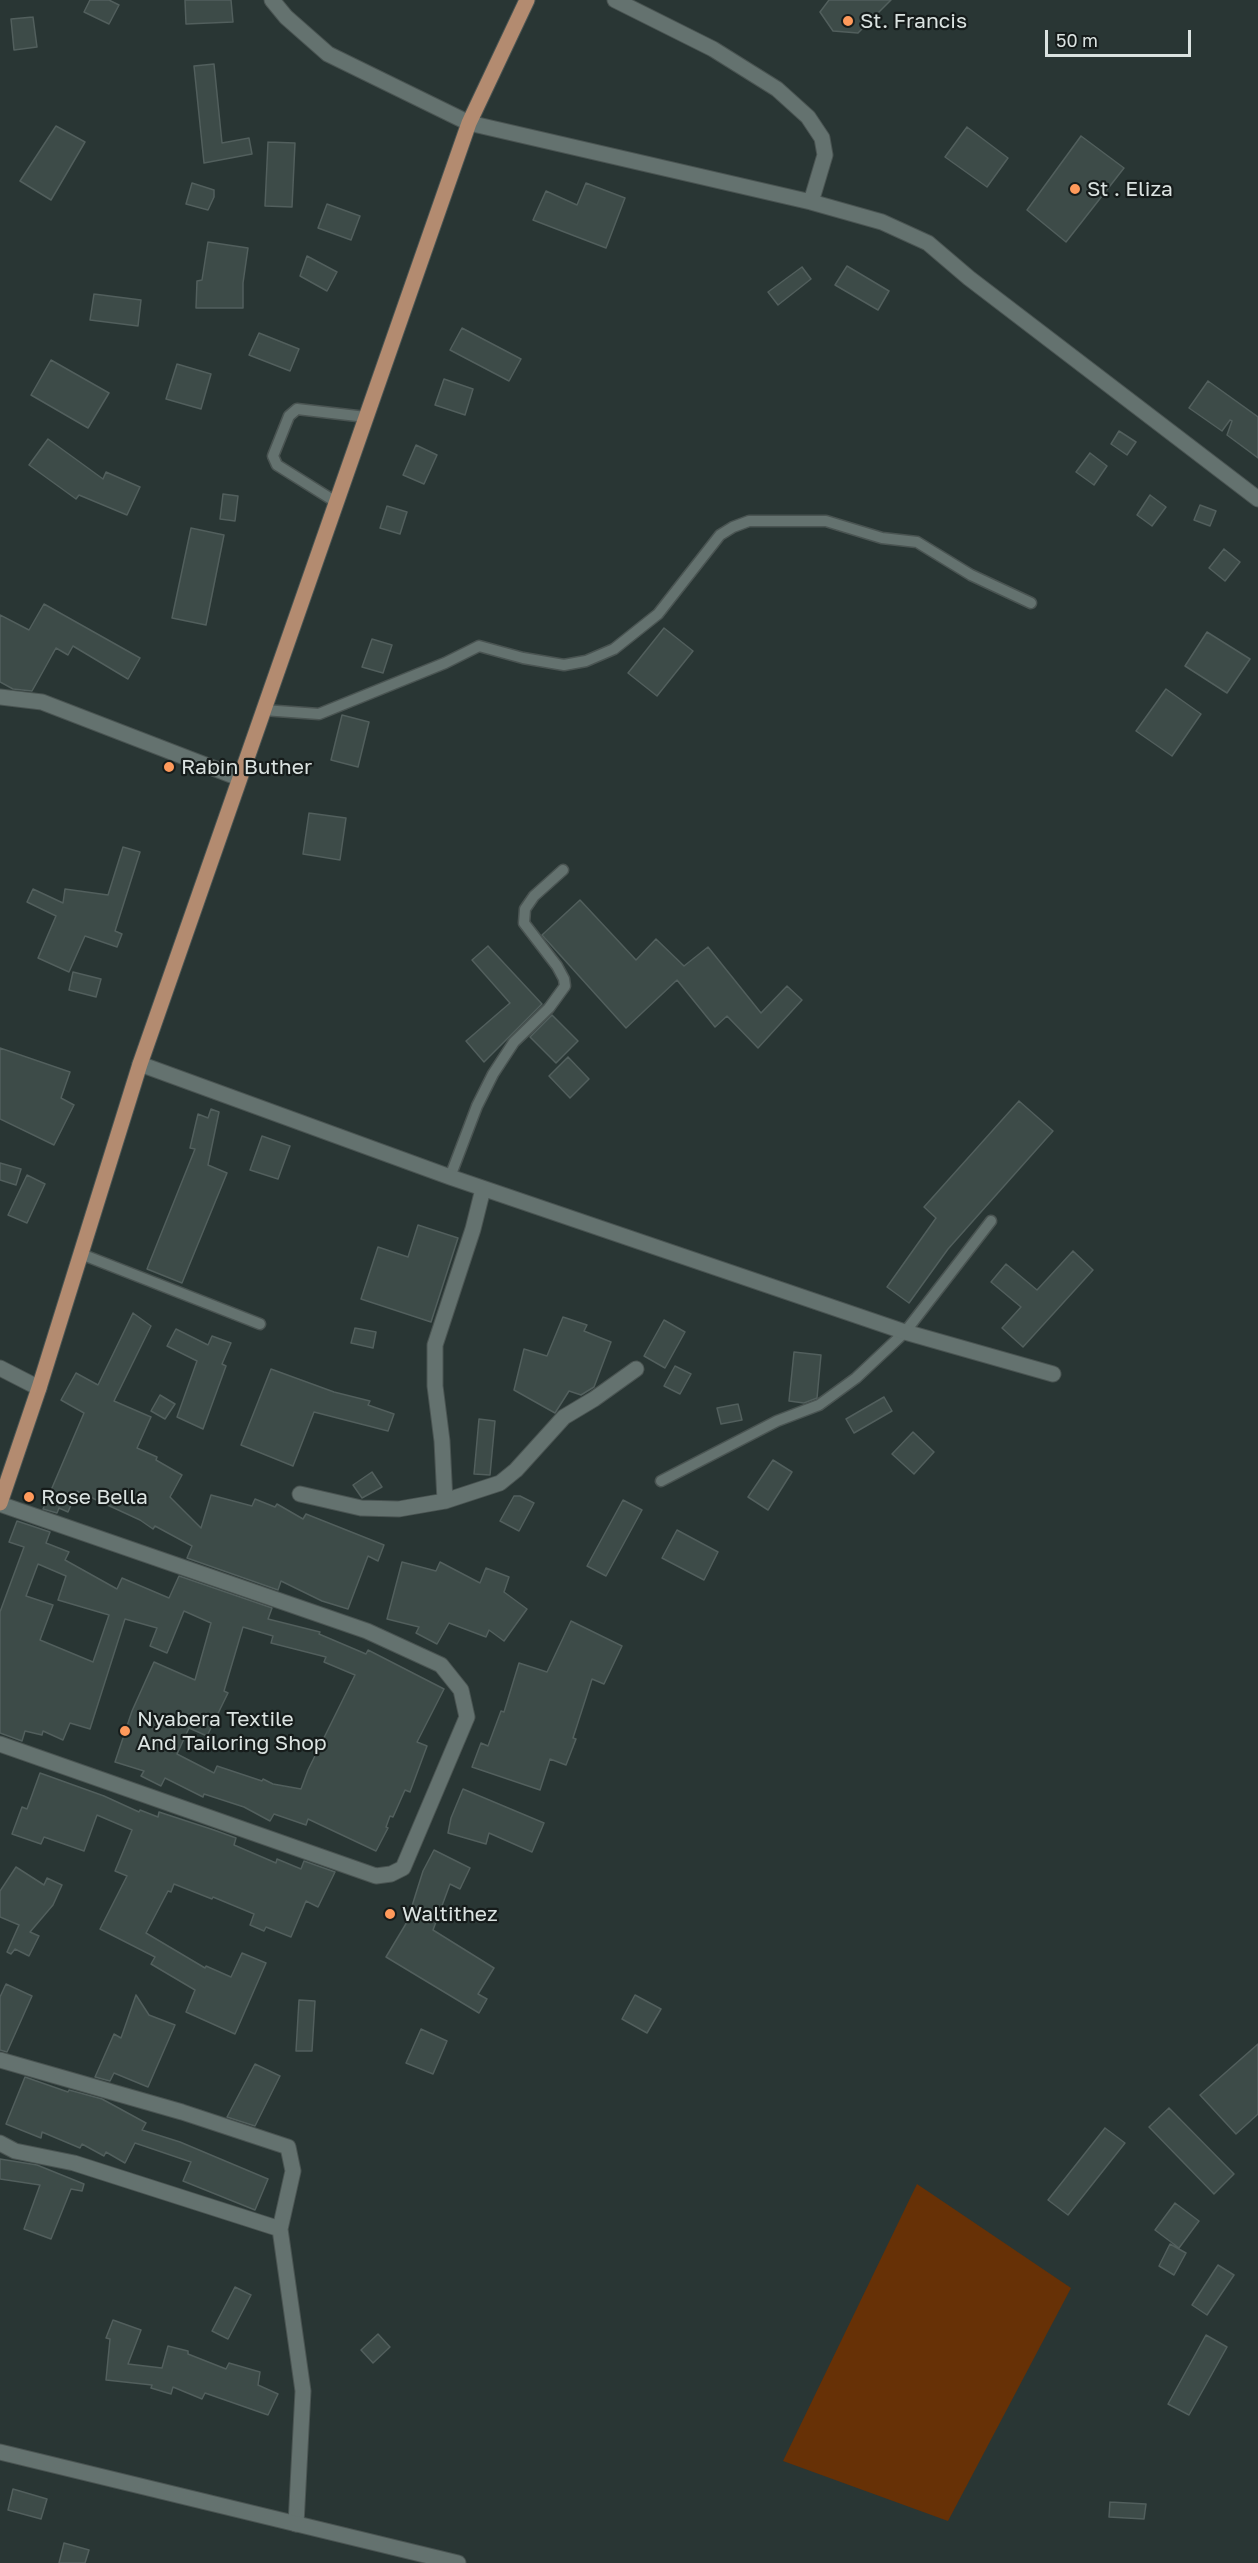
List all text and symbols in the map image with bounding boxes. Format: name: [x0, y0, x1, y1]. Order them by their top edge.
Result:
place label: St. Francis: [860, 8, 967, 34]
marker: St. Francis: [841, 14, 855, 28]
scale bar: [1048, 18, 1194, 56]
text: 50 m: [1056, 29, 1098, 51]
place label: St . Eliza: [1087, 176, 1173, 202]
marker: St . Eliza: [1068, 182, 1082, 196]
place label: Rabin Buther: [181, 754, 312, 780]
marker: Rabin Buther: [162, 760, 176, 774]
place label: Rose Bella: [41, 1484, 148, 1510]
marker: Rose Bella: [22, 1490, 36, 1504]
place label: Nyabera Textile And Tailoring Shop: [137, 1706, 327, 1756]
marker: Nyabera Textile And Tailoring Shop: [118, 1724, 132, 1738]
place label: Waltithez: [402, 1901, 498, 1927]
marker: Waltithez: [383, 1907, 397, 1921]

